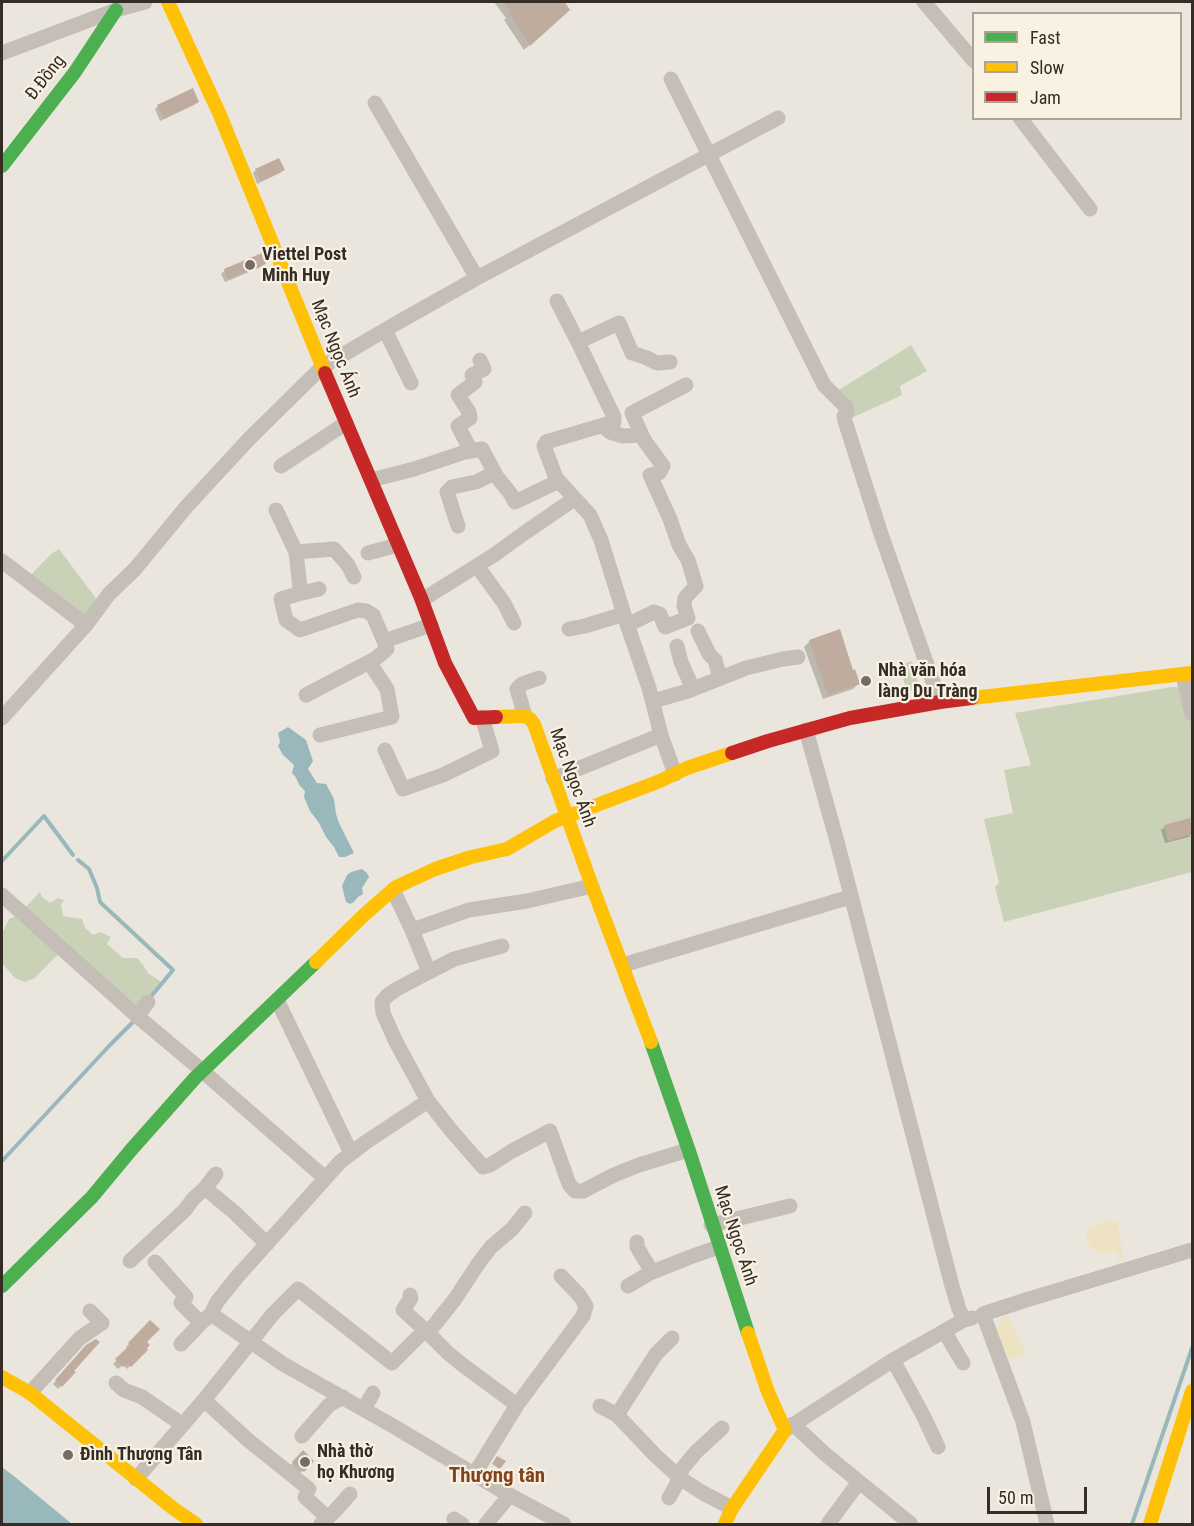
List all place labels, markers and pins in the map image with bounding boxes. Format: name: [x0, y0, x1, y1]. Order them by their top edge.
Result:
place label: Viettel Post Minh Huy: [262, 244, 347, 286]
marker: Viettel Post Minh Huy: [243, 258, 257, 272]
place label: Nhà văn hóa làng Du Tràng: [878, 660, 978, 702]
marker: Nhà văn hóa làng Du Tràng: [859, 674, 873, 688]
place label: Nhà thờ họ Khương: [317, 1441, 395, 1484]
place label: Đình Thượng Tân: [80, 1444, 202, 1466]
marker: Đình Thượng Tân: [61, 1448, 75, 1462]
marker: Nhà thờ họ Khương: [298, 1455, 312, 1469]

